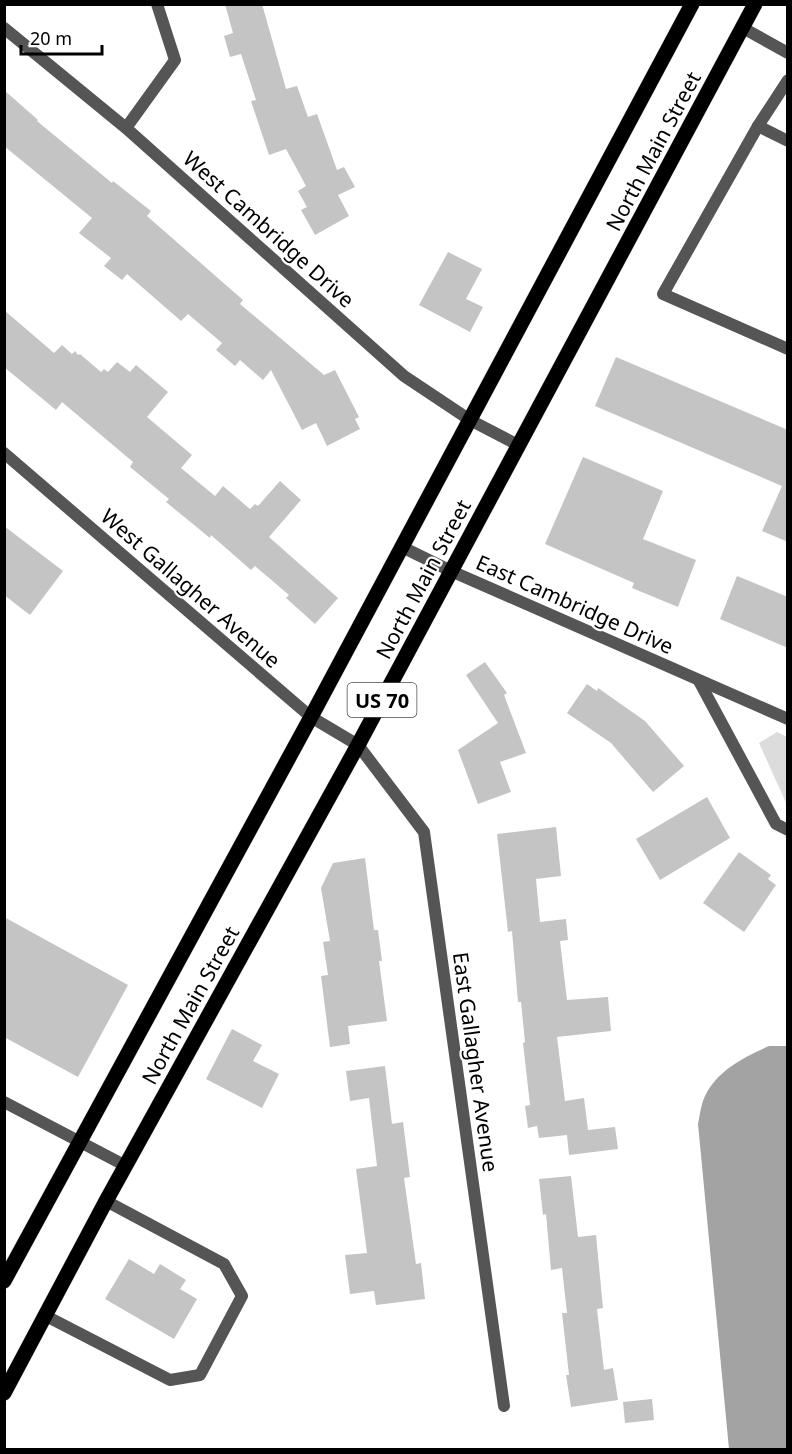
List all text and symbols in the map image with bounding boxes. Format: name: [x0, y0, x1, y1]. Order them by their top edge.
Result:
scale bar: [21, 18, 102, 56]
text: 20 m: [30, 26, 72, 50]
street label: North Main Street: [599, 66, 707, 236]
street label: West Cambridge Drive: [178, 145, 360, 313]
street label: North Main Street: [369, 494, 477, 664]
street label: West Gallagher Avenue: [95, 502, 287, 674]
street label: East Cambridge Drive: [472, 548, 678, 660]
road number: US 70: [348, 683, 416, 717]
street label: North Main Street: [135, 921, 245, 1089]
street label: East Gallagher Avenue: [447, 950, 505, 1174]

